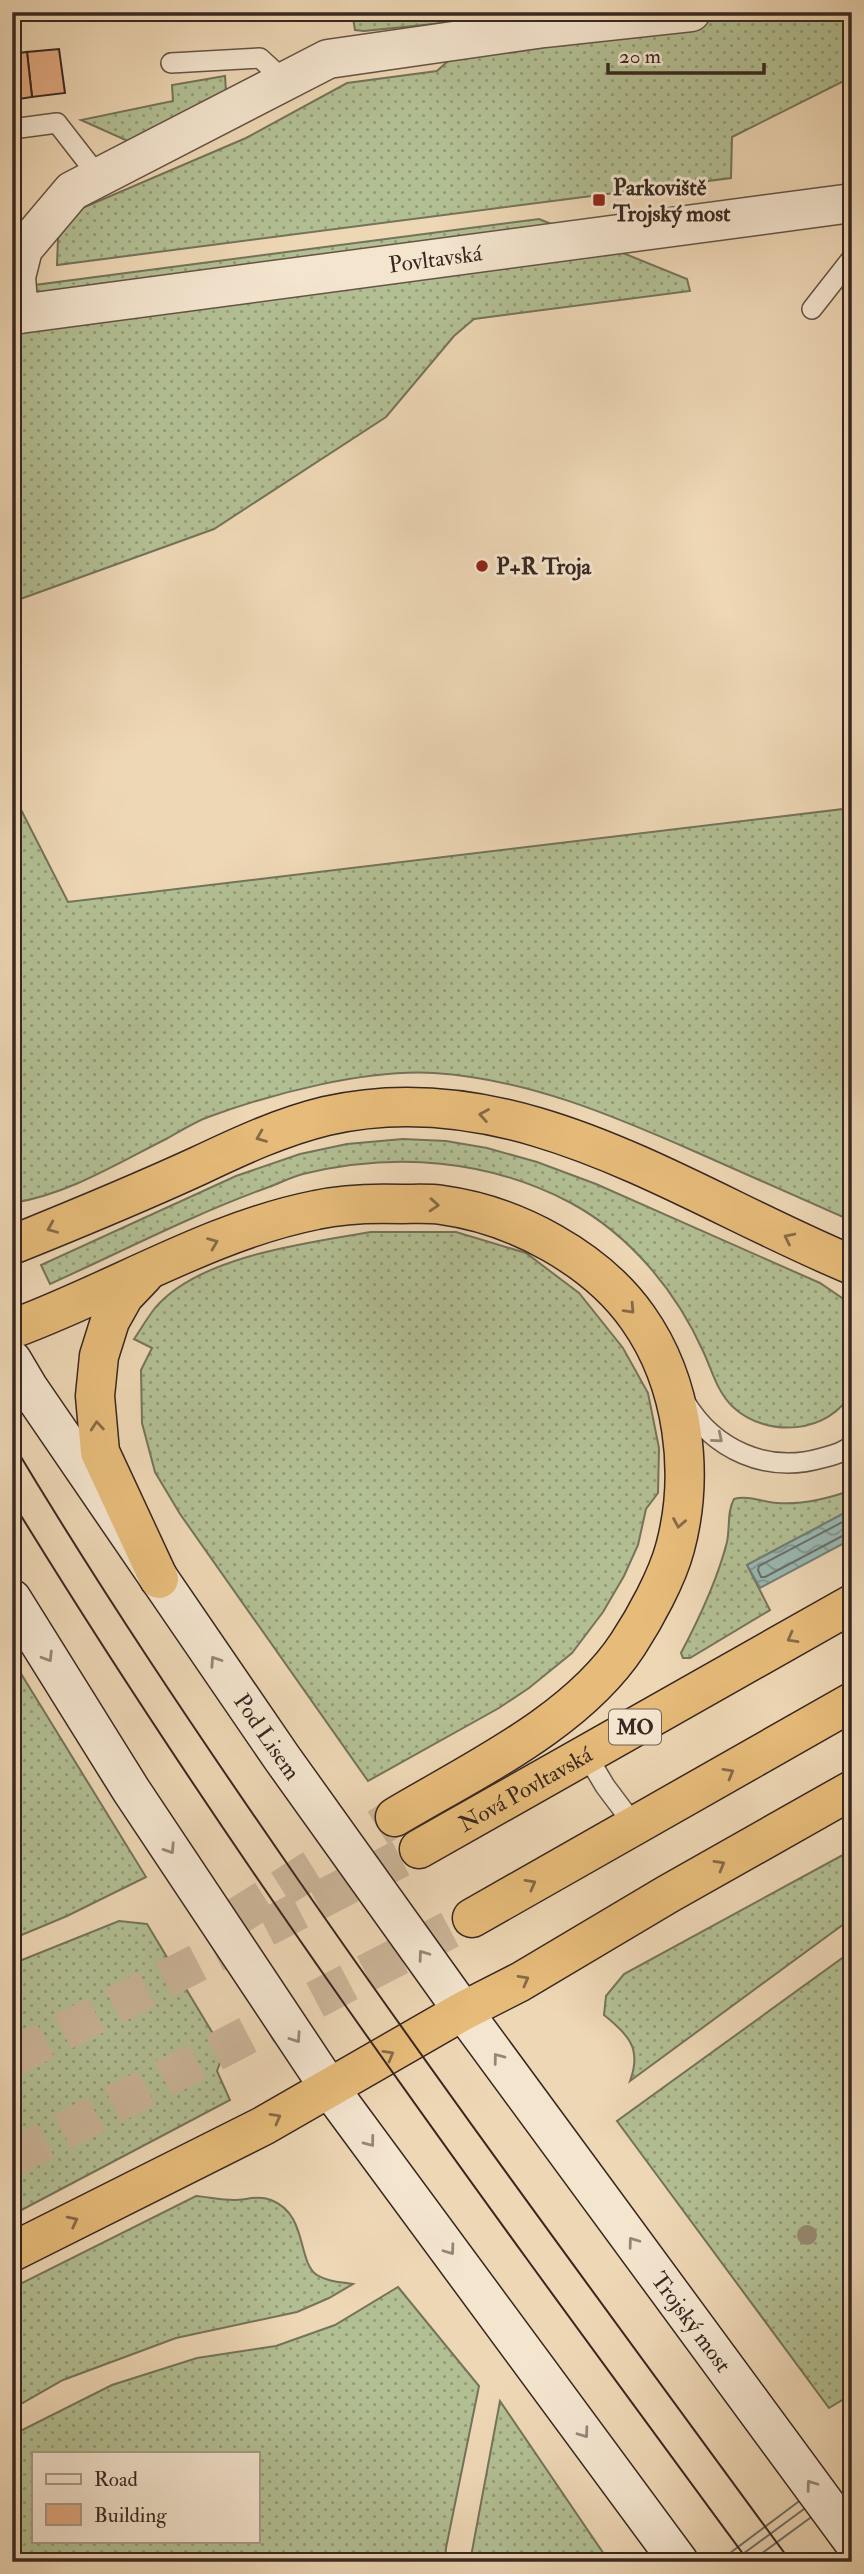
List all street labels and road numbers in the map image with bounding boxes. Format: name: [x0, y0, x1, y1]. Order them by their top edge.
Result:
street label: Povltavská: [387, 238, 484, 279]
street label: Pod Lisem: [228, 1688, 307, 1785]
road number: MO: [609, 1710, 661, 1744]
street label: Nová Povltavská: [453, 1739, 598, 1838]
street label: Trojský most: [645, 2266, 738, 2378]

